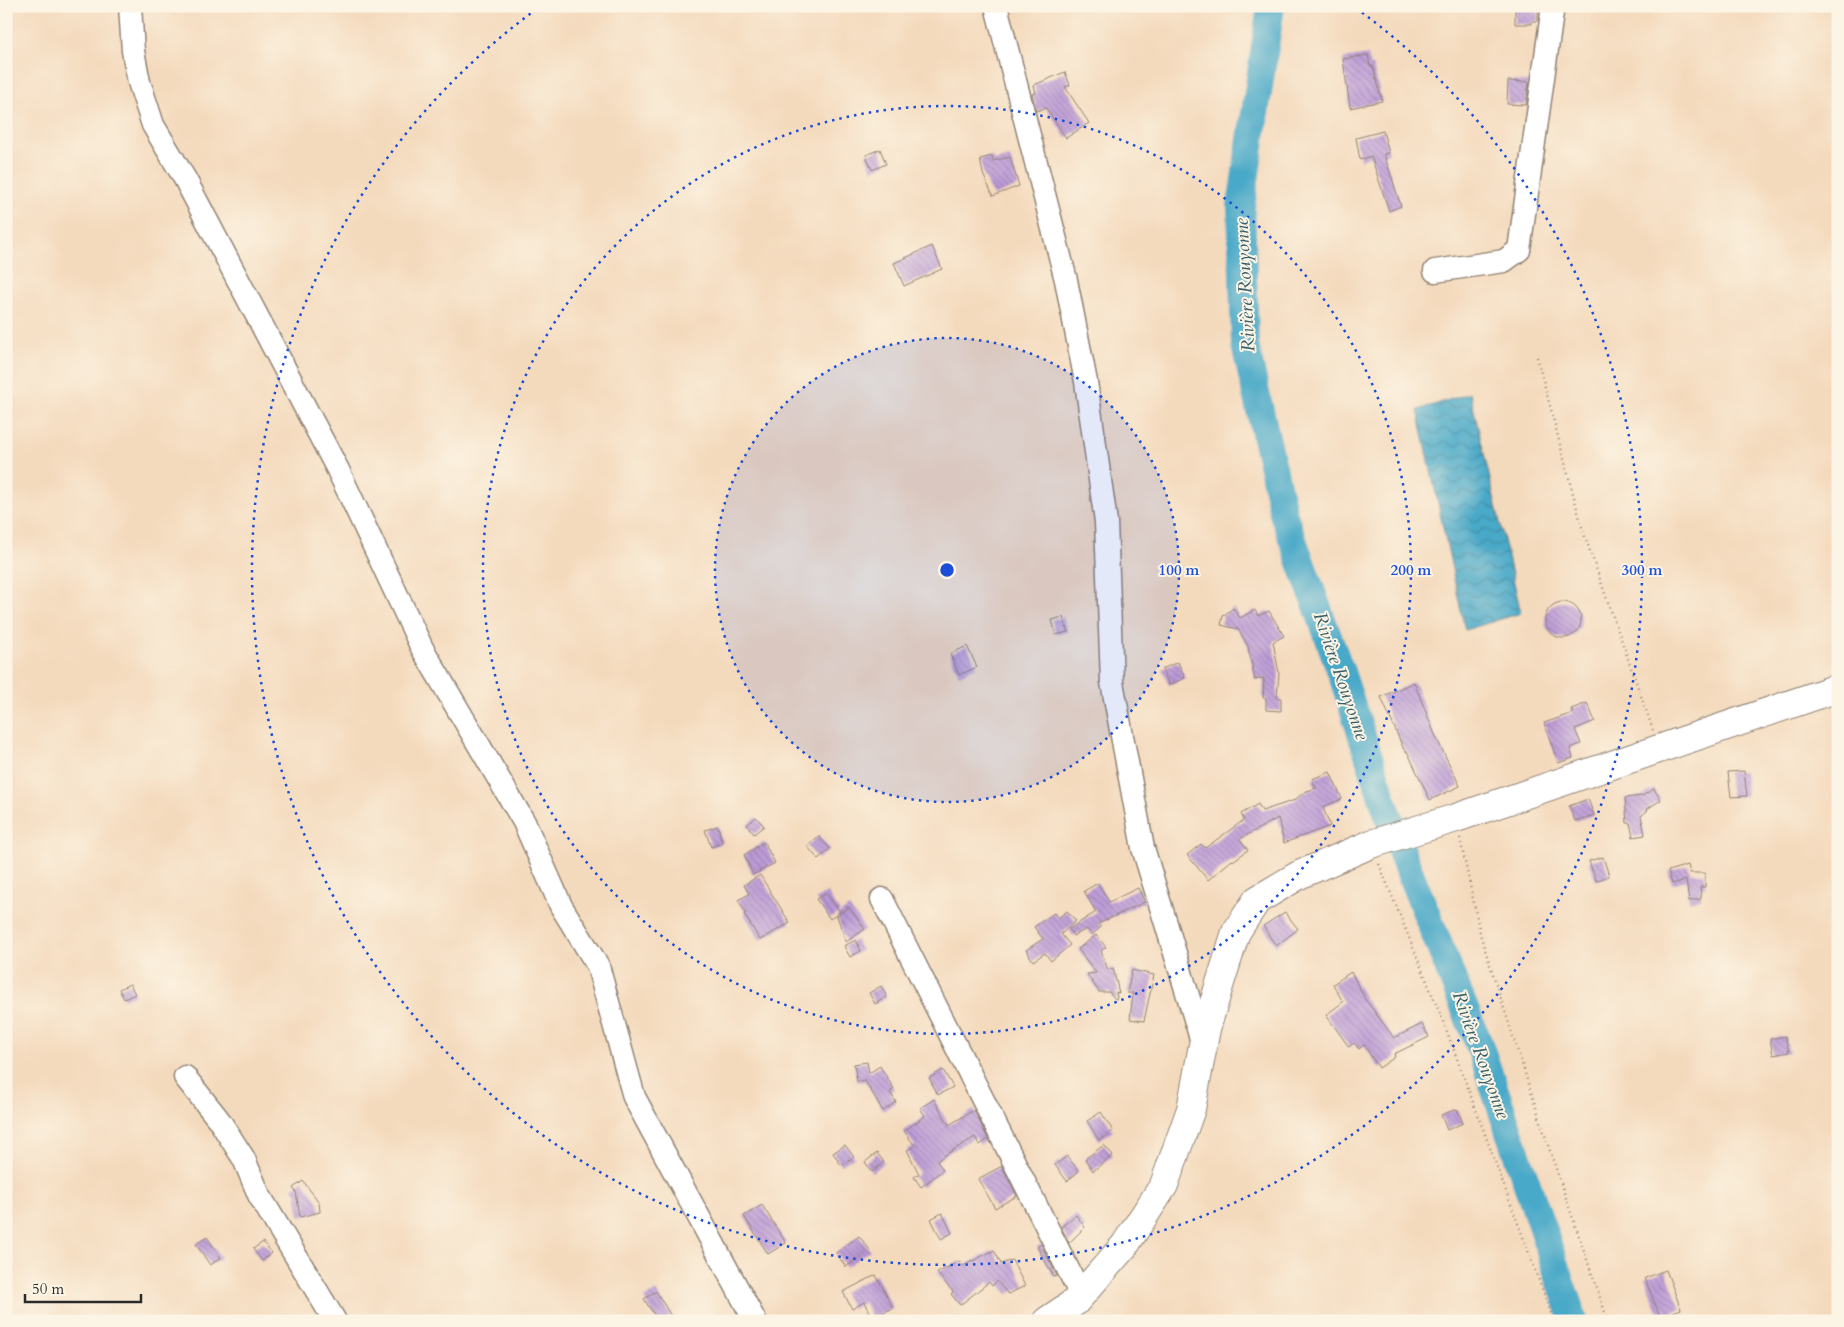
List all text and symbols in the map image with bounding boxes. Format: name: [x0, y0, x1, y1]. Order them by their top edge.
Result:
water label: Rivière Rouyonne: [1228, 217, 1261, 353]
text: 100 m: [1159, 560, 1200, 580]
text: 200 m: [1391, 560, 1432, 580]
text: 300 m: [1622, 560, 1663, 580]
centre of rings: [938, 561, 956, 579]
water label: Rivière Rouyonne: [1307, 608, 1375, 744]
water label: Rivière Rouyonne: [1446, 988, 1516, 1123]
scale bar: [25, 1272, 141, 1304]
text: 50 m: [32, 1279, 64, 1299]

